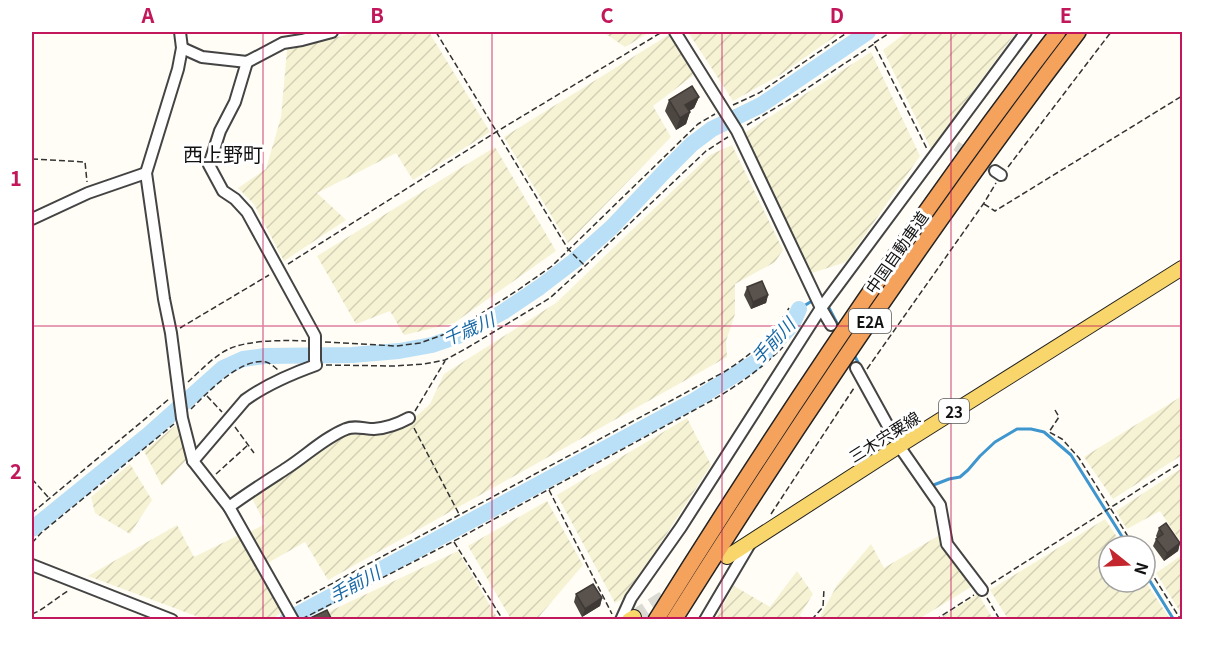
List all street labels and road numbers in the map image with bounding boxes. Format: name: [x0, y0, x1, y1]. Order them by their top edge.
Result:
street label: 中国自動車道: [859, 206, 933, 298]
road number: E2A: [849, 309, 891, 333]
road number: 23: [939, 399, 969, 423]
street label: 三木宍粟線: [844, 405, 924, 467]

